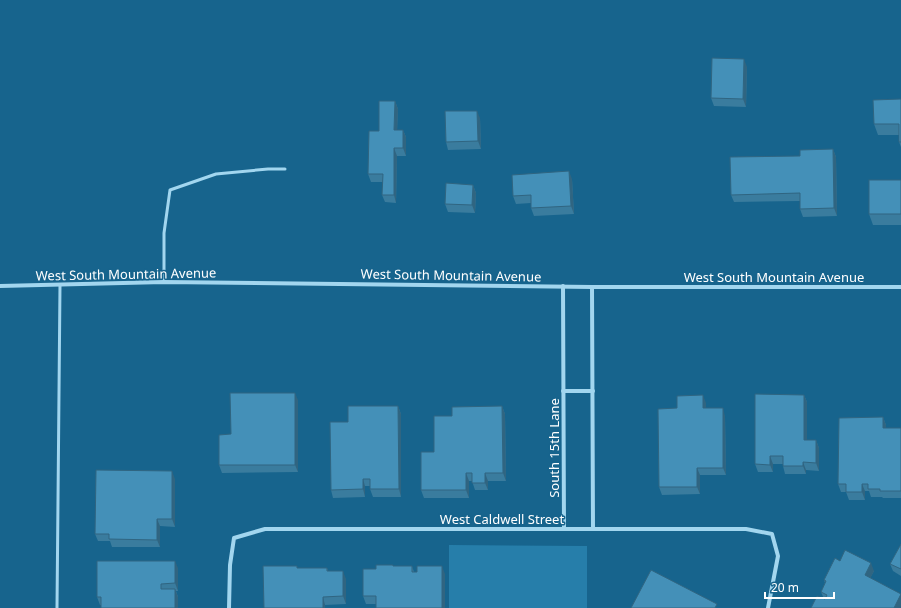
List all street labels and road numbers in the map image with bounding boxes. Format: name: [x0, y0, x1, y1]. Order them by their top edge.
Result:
street label: West South Mountain Avenue: [35, 263, 217, 285]
street label: West South Mountain Avenue: [360, 264, 542, 286]
street label: West South Mountain Avenue: [684, 268, 864, 286]
street label: South 15th Lane: [545, 398, 563, 498]
street label: West Caldwell Street: [440, 510, 564, 528]

